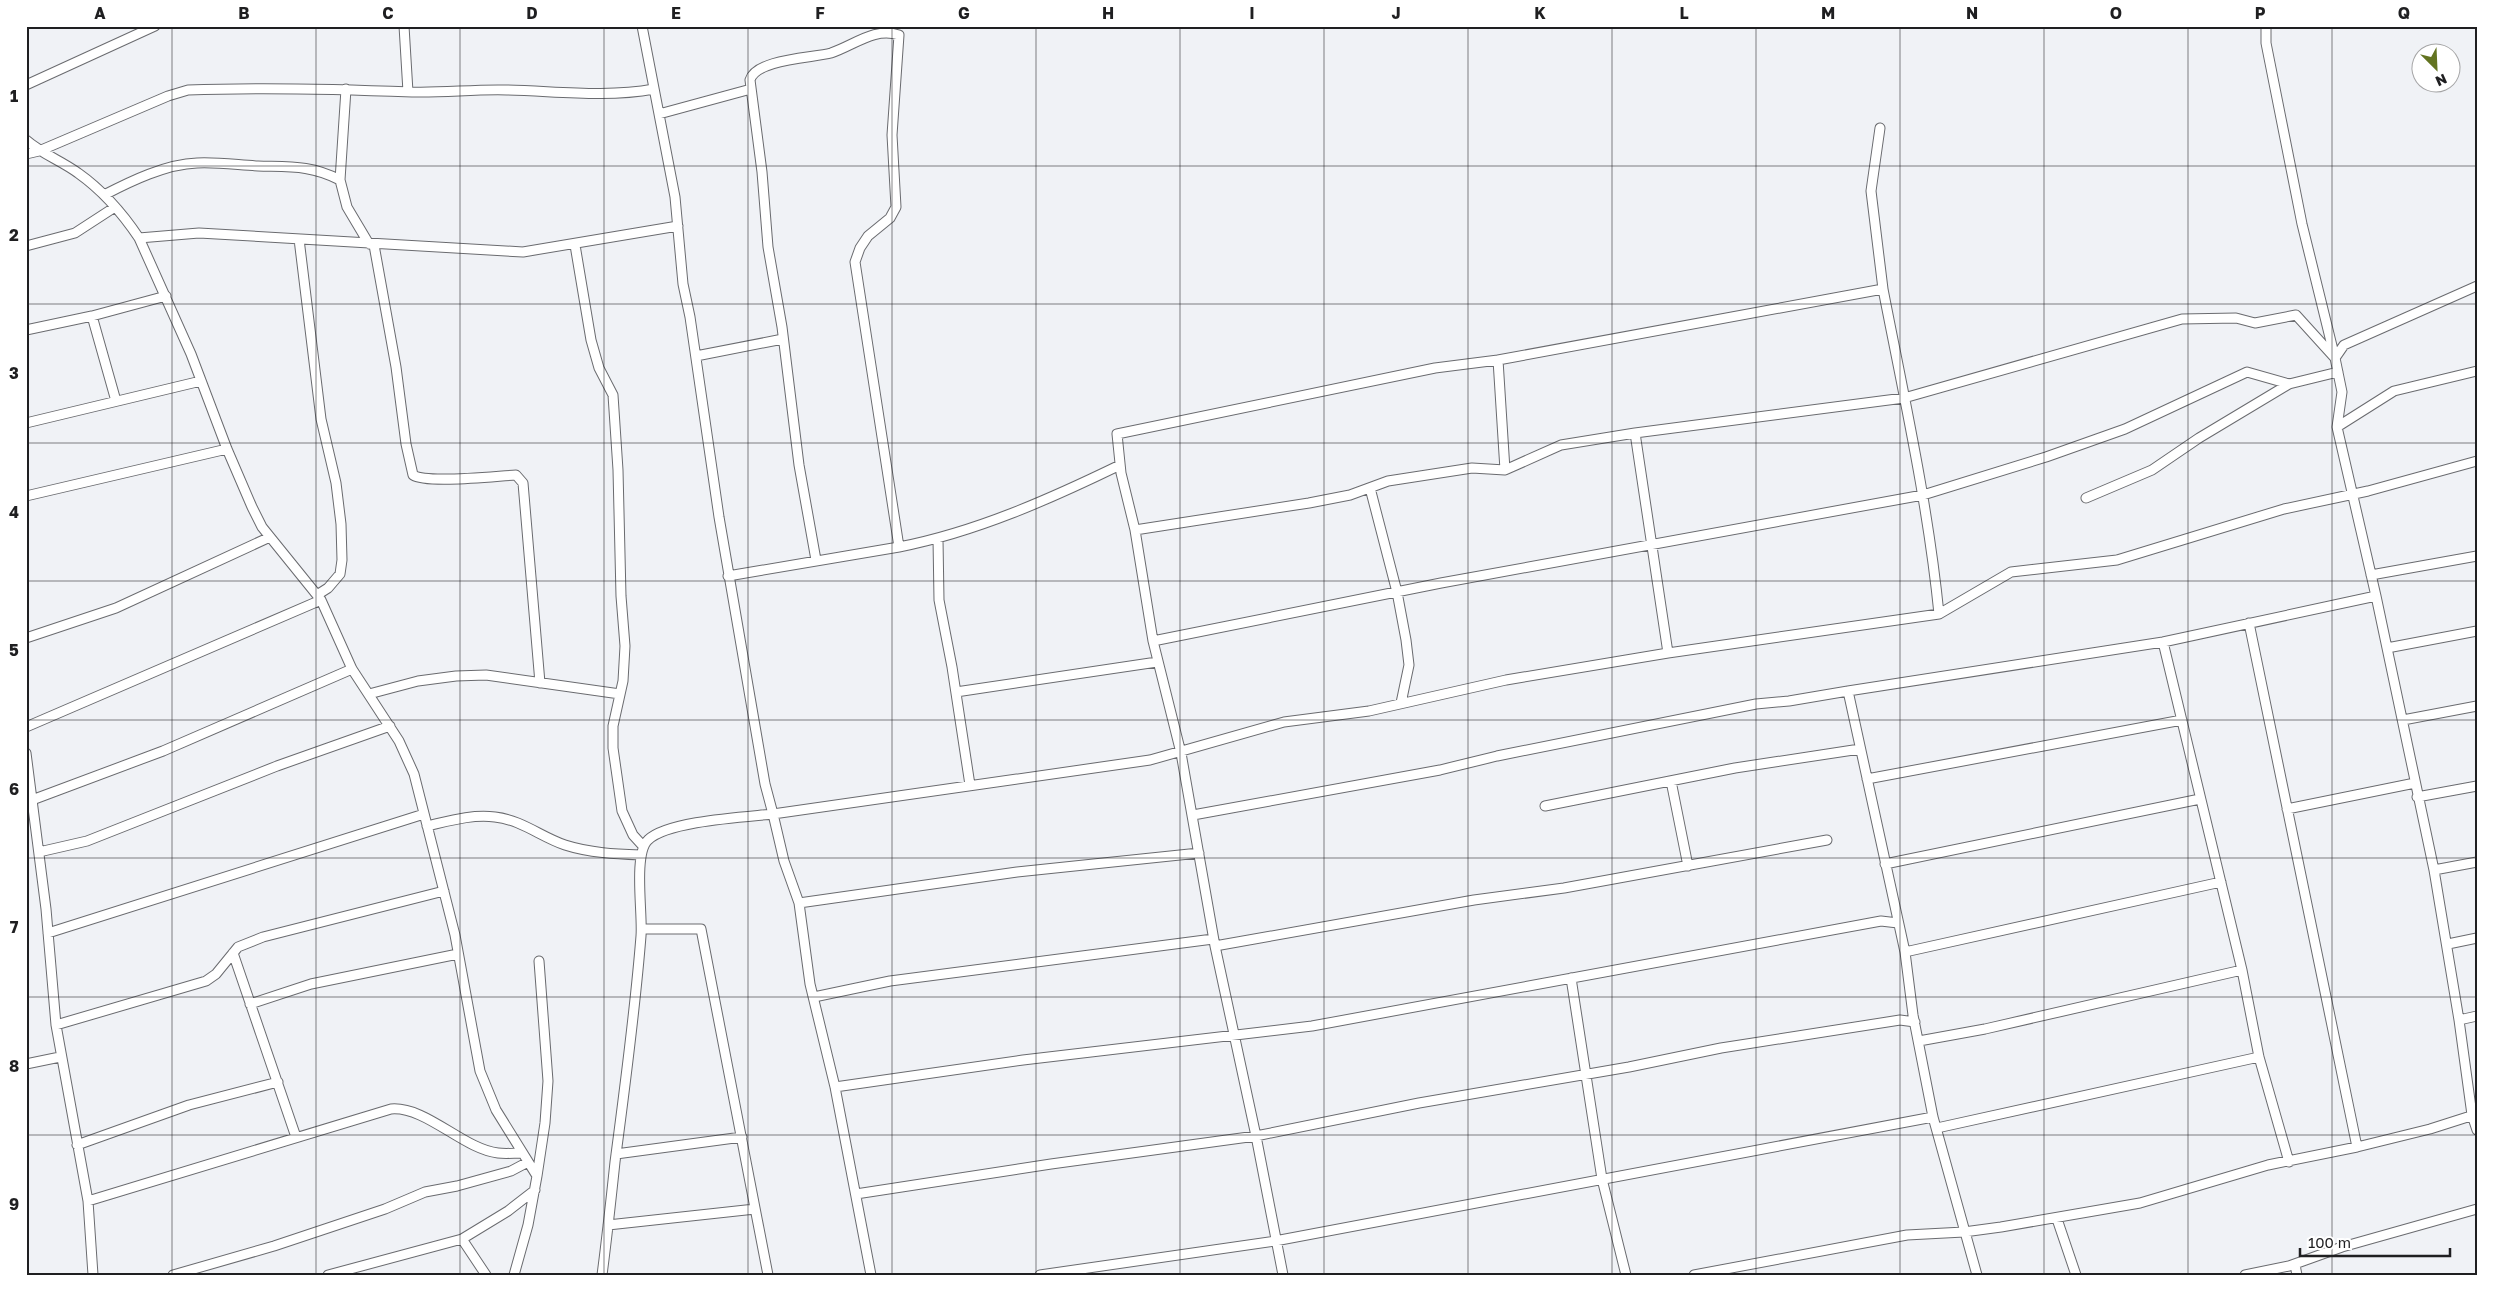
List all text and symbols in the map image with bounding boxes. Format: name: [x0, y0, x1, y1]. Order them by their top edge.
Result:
text: A: [94, 3, 106, 23]
text: B: [238, 3, 250, 23]
text: C: [382, 3, 394, 23]
text: D: [526, 3, 538, 23]
text: E: [671, 3, 681, 23]
text: F: [815, 3, 825, 23]
text: G: [958, 3, 970, 23]
text: H: [1102, 3, 1114, 23]
text: I: [1249, 3, 1255, 23]
text: J: [1391, 3, 1401, 23]
text: K: [1534, 3, 1546, 23]
text: L: [1679, 3, 1689, 23]
text: M: [1821, 3, 1835, 23]
text: N: [1966, 3, 1978, 23]
text: O: [2110, 3, 2122, 23]
text: P: [2255, 3, 2266, 23]
text: Q: [2398, 3, 2410, 23]
north arrow: [2410, 42, 2460, 92]
text: N: [2433, 70, 2450, 90]
text: 1: [10, 86, 18, 106]
text: 2: [9, 225, 19, 245]
text: 3: [9, 363, 19, 383]
text: 4: [9, 502, 19, 522]
text: 5: [9, 640, 19, 660]
text: 6: [9, 779, 19, 799]
text: 7: [10, 917, 19, 937]
text: 8: [9, 1056, 19, 1076]
text: 9: [9, 1194, 19, 1214]
scale bar: [2300, 1226, 2450, 1258]
text: 100 m: [2308, 1233, 2351, 1251]

